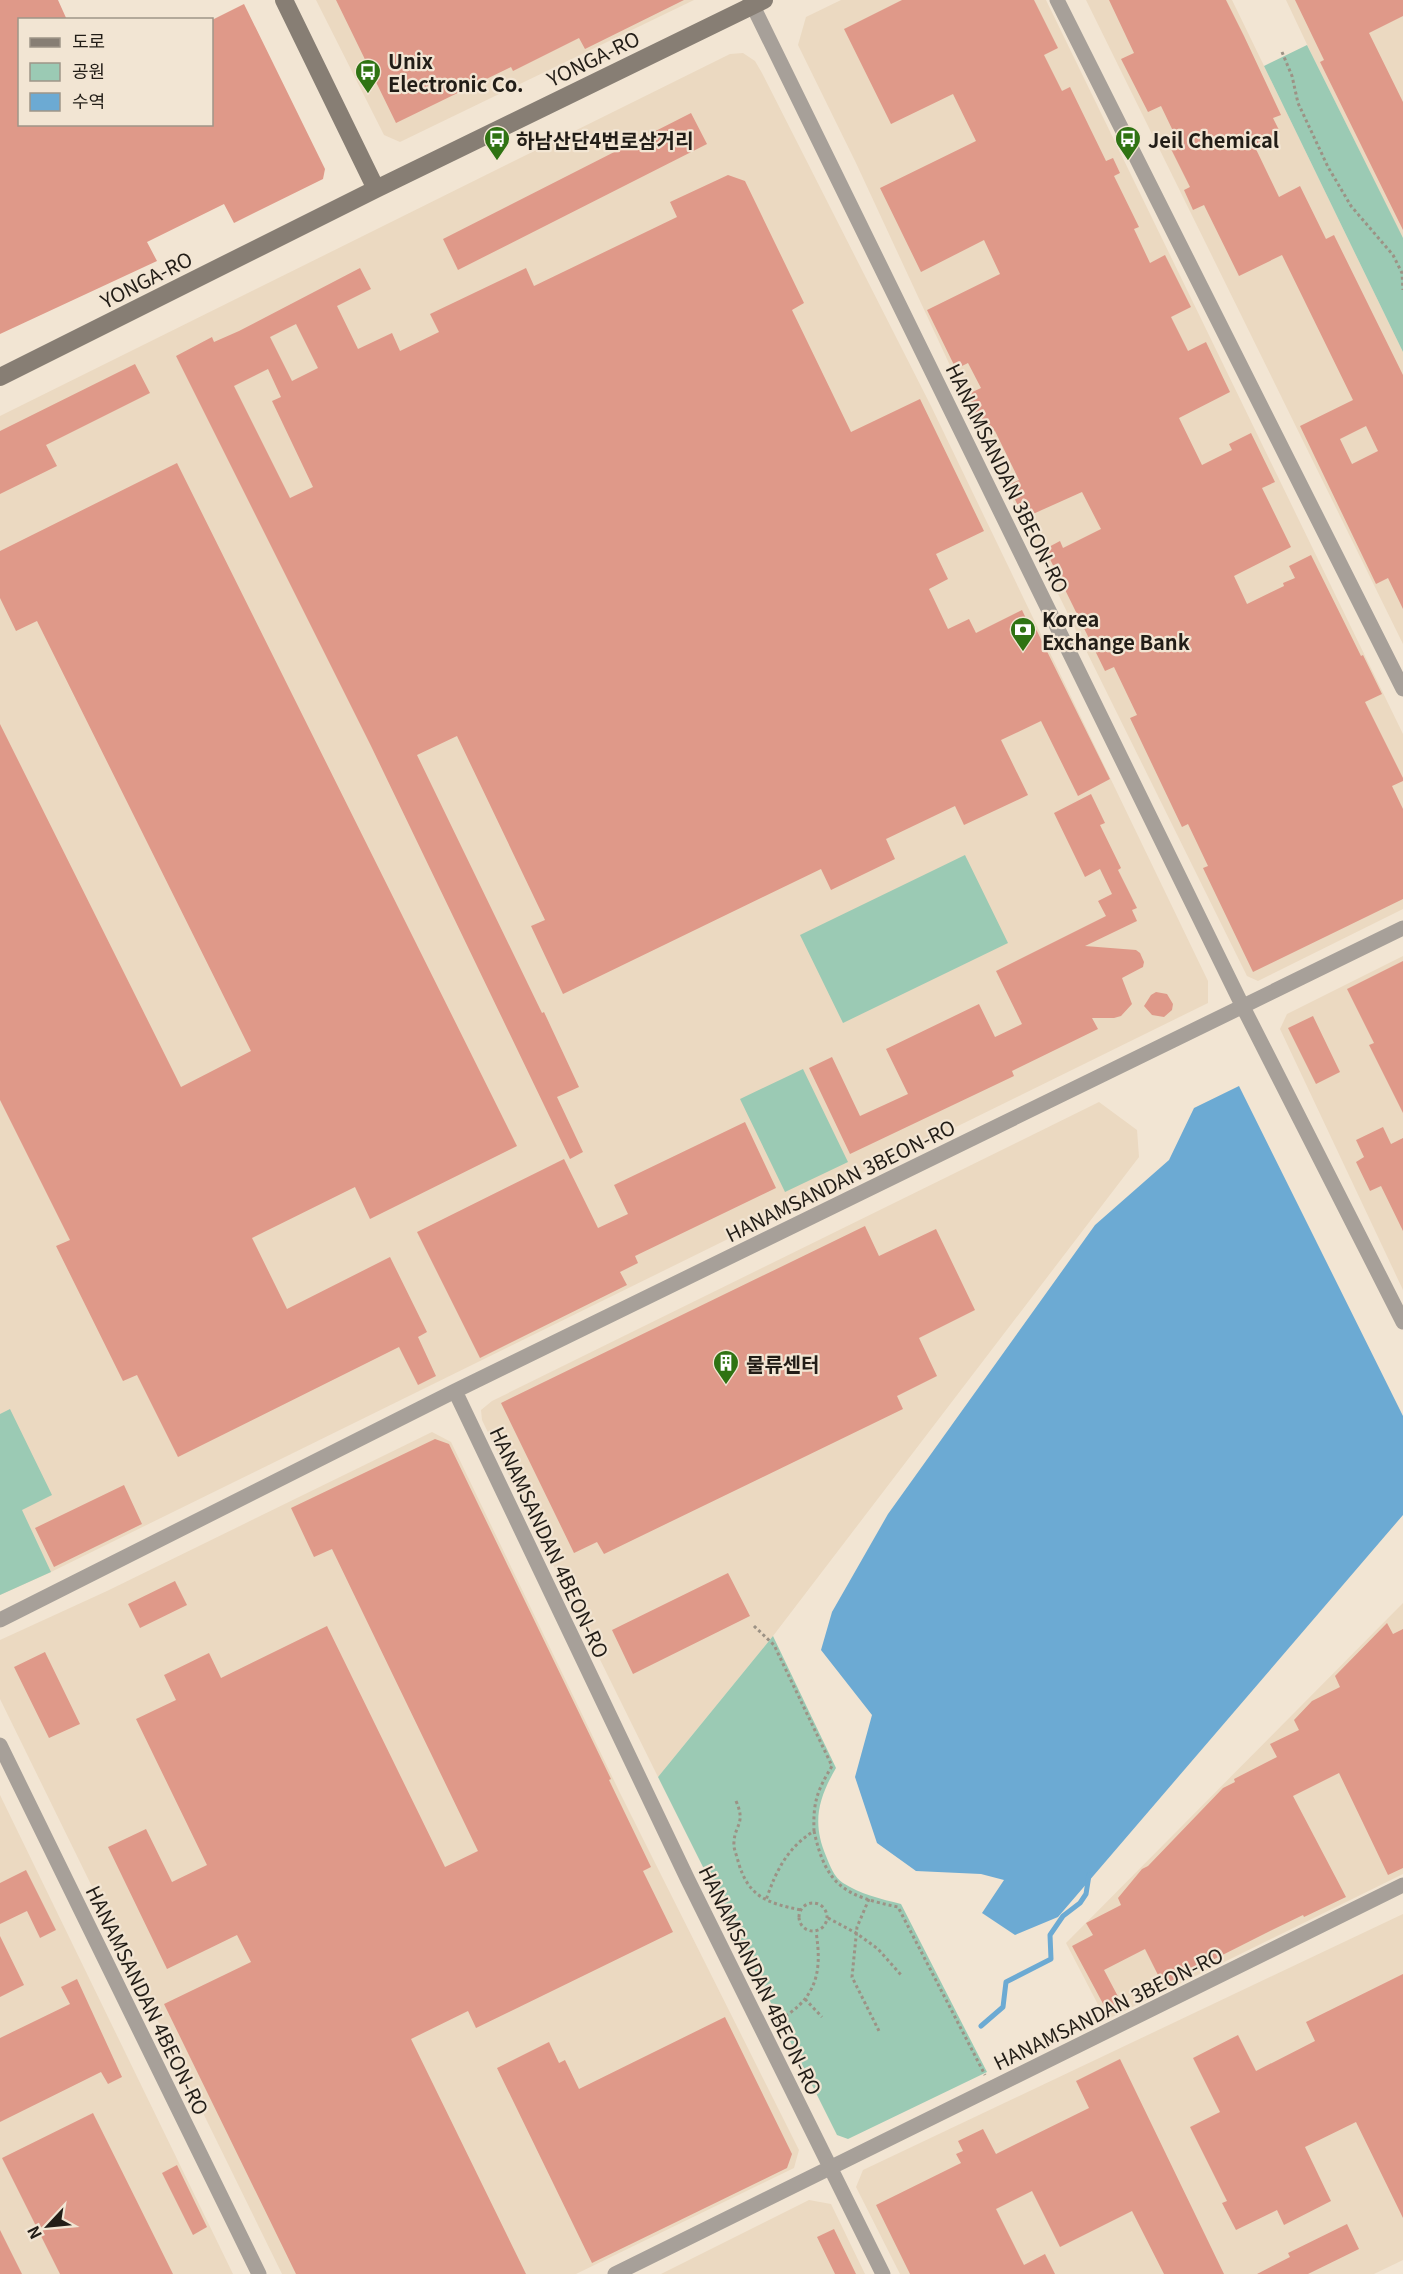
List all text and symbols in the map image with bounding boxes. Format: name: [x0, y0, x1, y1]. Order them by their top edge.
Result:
legend: [18, 18, 213, 126]
street label: YONGA-RO: [541, 23, 644, 93]
text: 도로: [72, 27, 105, 53]
place label: Unix Electronic Co.: [388, 46, 524, 98]
text: 공원: [72, 57, 105, 83]
bus stop icon: Unix Electronic Co.: [353, 57, 383, 95]
text: 수역: [72, 87, 105, 113]
bus stop icon: 하남산단4번로삼거리: [482, 124, 512, 162]
bus stop icon: Jeil Chemical: [1113, 124, 1143, 162]
place label: 하남산단4번로삼거리: [516, 125, 693, 154]
place label: Jeil Chemical: [1148, 125, 1279, 154]
street label: YONGA-RO: [94, 243, 197, 315]
street label: HANAMSANDAN 3BEON-RO: [940, 358, 1076, 598]
place label: Korea Exchange Bank: [1042, 604, 1190, 656]
bank icon: Korea Exchange Bank: [1008, 615, 1038, 653]
street label: HANAMSANDAN 3BEON-RO: [720, 1112, 960, 1248]
building icon: 물류센터: [711, 1348, 741, 1386]
place label: 물류센터: [746, 1349, 820, 1378]
street label: HANAMSANDAN 4BEON-RO: [484, 1421, 616, 1663]
street label: HANAMSANDAN 4BEON-RO: [693, 1860, 829, 2100]
street label: HANAMSANDAN 4BEON-RO: [80, 1880, 216, 2120]
street label: HANAMSANDAN 3BEON-RO: [988, 1940, 1228, 2076]
north arrow: [18, 2196, 78, 2256]
text: N: [20, 2222, 47, 2244]

